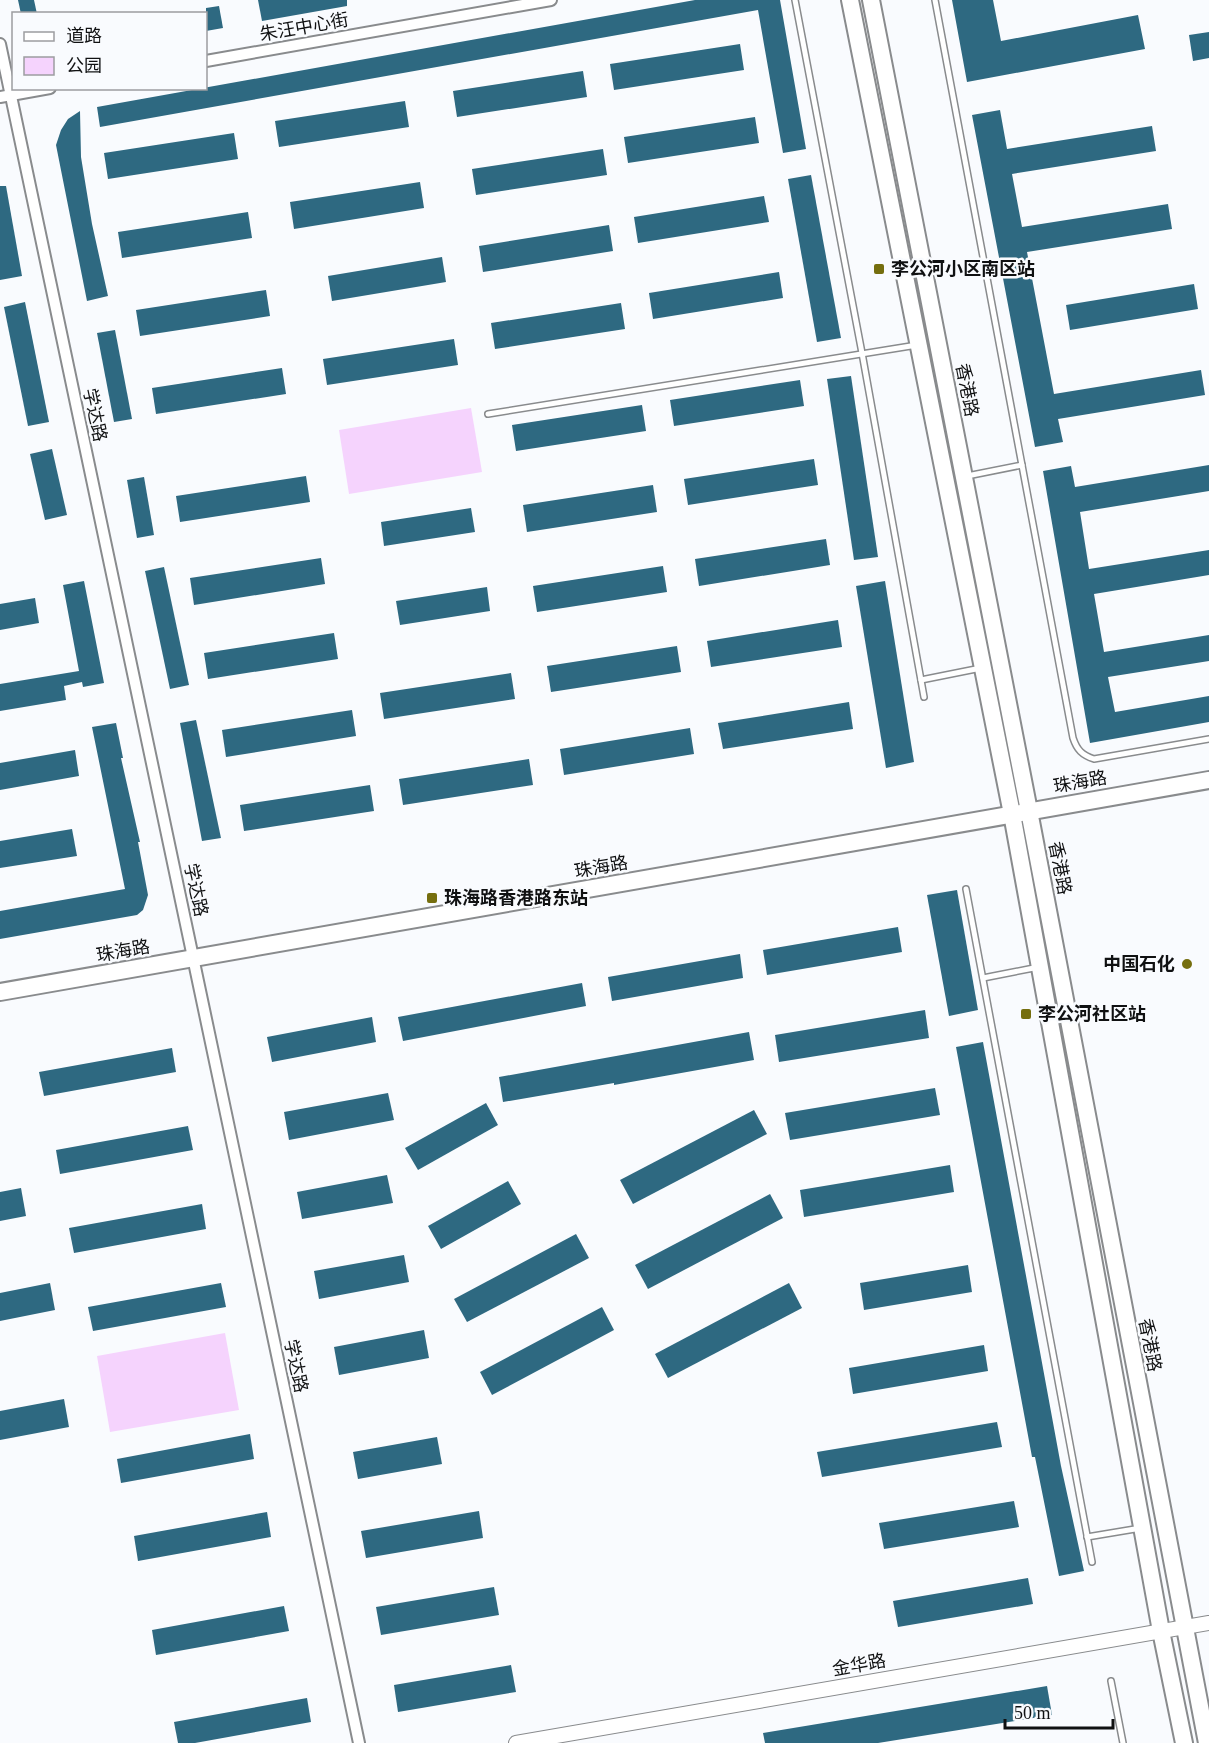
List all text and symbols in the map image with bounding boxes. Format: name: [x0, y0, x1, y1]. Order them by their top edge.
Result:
street label: 朱汪中心街: [258, 9, 350, 45]
legend: [12, 12, 207, 90]
text: 道路: [66, 26, 102, 46]
text: 公园: [66, 56, 102, 76]
place label: 李公河小区南区站: [891, 259, 1035, 279]
marker: 李公河小区南区站: [872, 262, 886, 276]
street label: 香港路: [952, 362, 982, 418]
street label: 学达路: [80, 387, 110, 443]
street label: 珠海路: [1052, 767, 1108, 797]
street label: 香港路: [1045, 840, 1075, 896]
street label: 珠海路: [573, 852, 629, 882]
street label: 学达路: [181, 862, 211, 918]
place label: 珠海路香港路东站: [444, 888, 588, 908]
marker: 珠海路香港路东站: [425, 891, 439, 905]
street label: 珠海路: [95, 936, 151, 966]
place label: 中国石化: [1103, 954, 1175, 974]
marker: 中国石化: [1180, 957, 1194, 971]
place label: 李公河社区站: [1038, 1004, 1146, 1024]
marker: 李公河社区站: [1019, 1007, 1033, 1021]
street label: 香港路: [1135, 1317, 1165, 1373]
street label: 学达路: [281, 1338, 311, 1394]
street label: 金华路: [831, 1650, 887, 1680]
scale bar: [1005, 1692, 1113, 1730]
text: 50 m: [1014, 1703, 1051, 1723]

